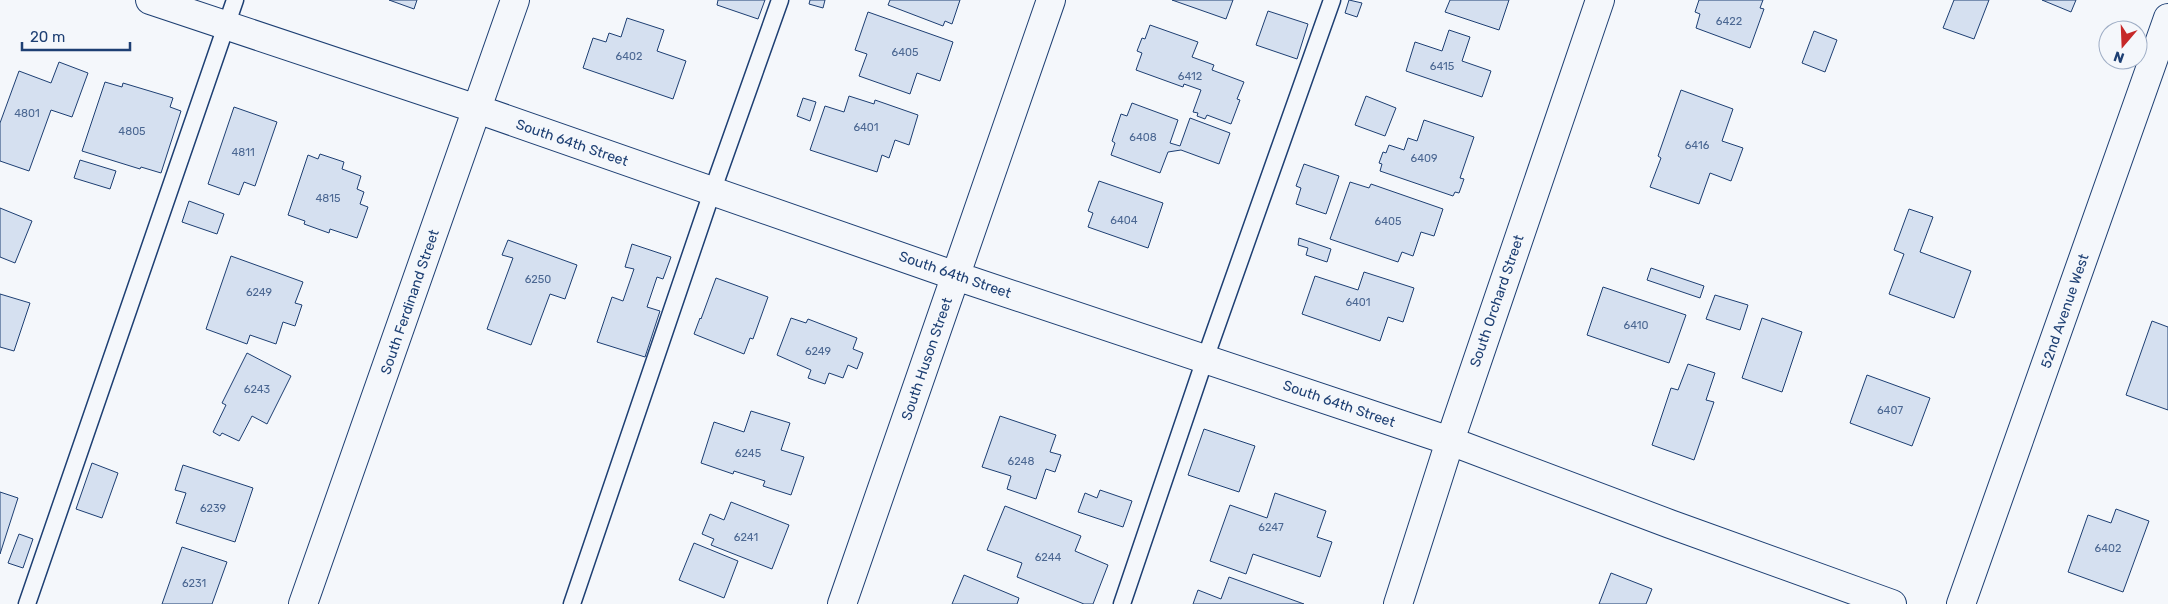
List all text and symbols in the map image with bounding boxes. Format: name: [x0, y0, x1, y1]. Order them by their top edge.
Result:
house number: 6422: [1716, 15, 1742, 28]
scale bar: [22, 20, 130, 52]
north arrow: [2098, 20, 2148, 70]
text: 20 m: [30, 28, 65, 46]
house number: 6405: [892, 46, 919, 59]
text: N: [2111, 47, 2126, 66]
house number: 6402: [616, 50, 642, 63]
house number: 6415: [1430, 60, 1455, 73]
house number: 6412: [1178, 70, 1202, 83]
house number: 4801: [14, 107, 40, 120]
street label: South 64th Street: [514, 116, 631, 170]
house number: 6401: [853, 121, 879, 134]
house number: 4805: [118, 125, 146, 138]
house number: 6408: [1129, 131, 1157, 144]
house number: 6416: [1685, 139, 1710, 152]
house number: 4811: [231, 146, 255, 159]
house number: 6409: [1411, 152, 1437, 165]
house number: 4815: [315, 192, 341, 205]
house number: 6404: [1110, 214, 1138, 227]
house number: 6405: [1375, 215, 1402, 228]
street label: South Ferdinand Street: [377, 227, 443, 377]
street label: South Orchard Street: [1466, 232, 1528, 369]
street label: South 64th Street: [897, 248, 1014, 302]
street label: 52nd Avenue West: [2037, 251, 2093, 371]
house number: 6250: [525, 273, 551, 286]
house number: 6249: [246, 286, 272, 299]
street label: South Huson Street: [898, 295, 956, 423]
house number: 6401: [1345, 296, 1371, 309]
house number: 6410: [1624, 319, 1648, 332]
house number: 6249: [805, 345, 831, 358]
street label: South 64th Street: [1281, 377, 1398, 431]
house number: 6243: [244, 383, 271, 396]
house number: 6407: [1877, 404, 1903, 417]
house number: 6245: [735, 447, 762, 460]
house number: 6248: [1008, 455, 1034, 468]
house number: 6239: [200, 502, 226, 515]
house number: 6247: [1258, 521, 1284, 534]
house number: 6241: [734, 531, 758, 544]
house number: 6402: [2095, 542, 2121, 555]
house number: 6244: [1035, 551, 1061, 564]
house number: 6231: [182, 577, 206, 590]

